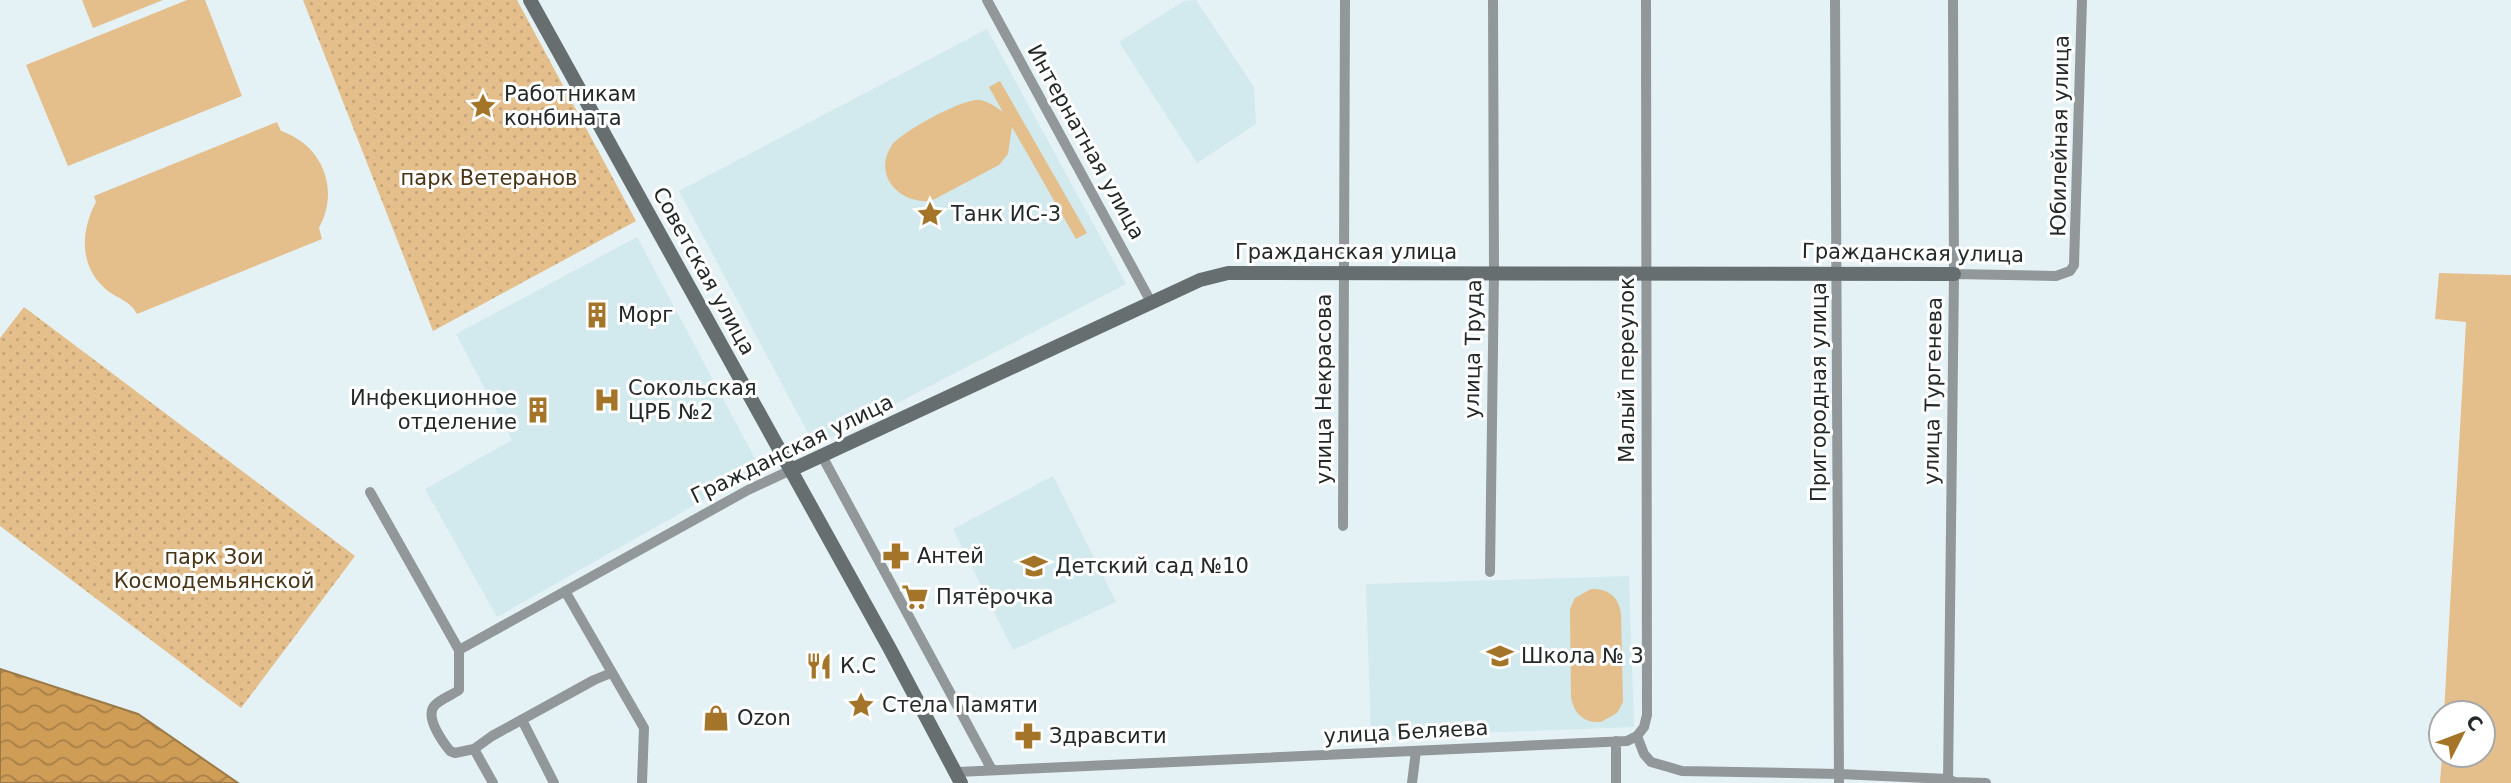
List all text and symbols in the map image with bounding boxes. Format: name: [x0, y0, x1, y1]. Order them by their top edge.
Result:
street label: Юбилейная улица: [2046, 35, 2074, 237]
street label: Интернатная улица: [1022, 40, 1150, 244]
place label: Работникам конбината: [504, 82, 636, 130]
place icon: Работникам конбината: [468, 91, 498, 121]
park label: парк Ветеранов: [401, 166, 577, 190]
street label: Советская улица: [648, 183, 760, 359]
place icon: Танк ИС-3: [915, 199, 945, 229]
place label: Танк ИС-3: [950, 202, 1061, 226]
street label: Гражданская улица: [1802, 239, 2024, 267]
street label: Гражданская улица: [1235, 240, 1457, 264]
street label: Малый переулок: [1615, 277, 1639, 463]
street label: улица Труда: [1460, 279, 1486, 419]
street label: Пригородная улица: [1807, 282, 1831, 502]
street label: улица Некрасова: [1312, 294, 1336, 484]
street label: улица Тургенева: [1919, 297, 1947, 485]
building icon: Морг: [582, 300, 612, 330]
place label: Морг: [618, 303, 673, 327]
place label: Сокольская ЦРБ №2: [628, 376, 757, 424]
hospital icon: Сокольская ЦРБ №2: [592, 385, 622, 415]
place label: Инфекционное отделение: [350, 386, 517, 434]
street label: Гражданская улица: [687, 390, 897, 508]
building icon: Инфекционное отделение: [523, 395, 553, 425]
pharmacy icon: Антей: [881, 541, 911, 571]
place label: Антей: [917, 544, 984, 568]
park label: парк Зои Космодемьянской: [114, 545, 314, 593]
school or university icon: Детский сад №10: [1019, 551, 1049, 581]
place label: Детский сад №10: [1055, 554, 1249, 578]
supermarket icon: Пятёрочка: [900, 582, 930, 612]
place label: Пятёрочка: [936, 585, 1054, 609]
school or university icon: Школа № 3: [1485, 641, 1515, 671]
place label: Школа № 3: [1521, 644, 1644, 668]
restaurant icon: К.С: [804, 651, 834, 681]
place label: К.С: [840, 654, 876, 678]
place icon: Стела Памяти: [846, 690, 876, 720]
place label: Стела Памяти: [882, 693, 1038, 717]
north arrow: [2427, 699, 2497, 769]
shop icon: Ozon: [701, 703, 731, 733]
place label: Ozon: [737, 706, 791, 730]
text: С: [2462, 710, 2487, 735]
street label: улица Беляева: [1323, 716, 1489, 748]
pharmacy icon: Здравсити: [1013, 721, 1043, 751]
place label: Здравсити: [1049, 724, 1167, 748]

